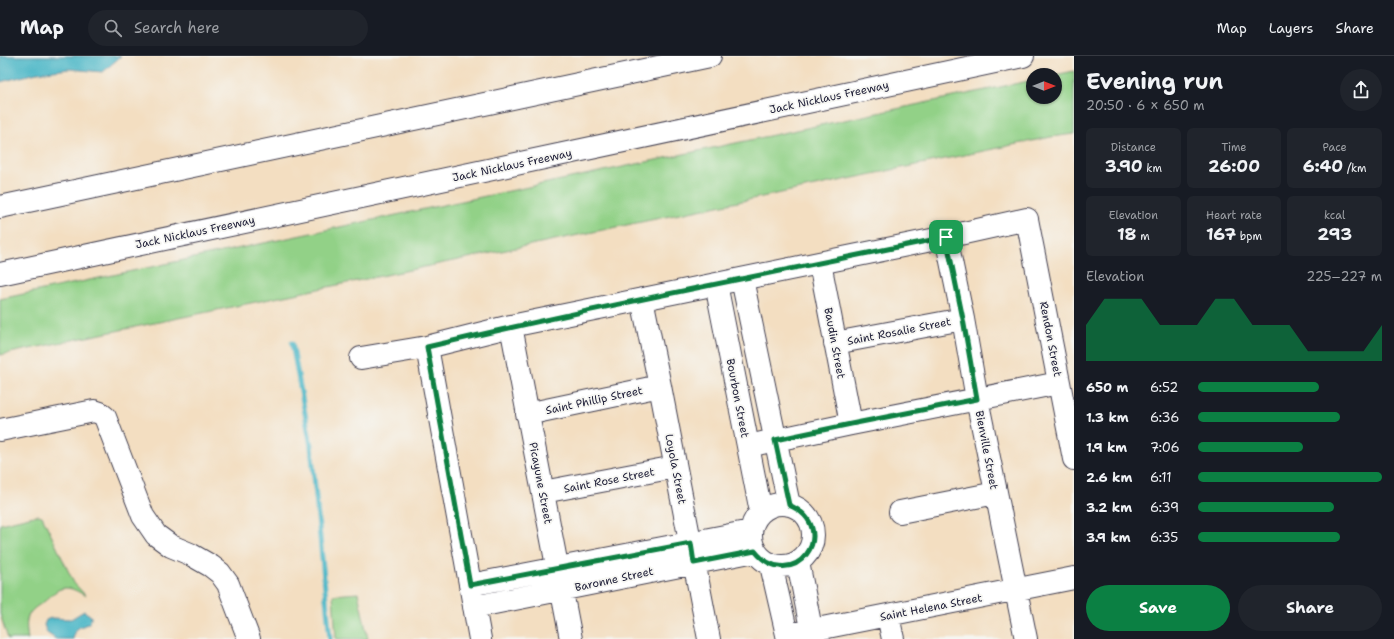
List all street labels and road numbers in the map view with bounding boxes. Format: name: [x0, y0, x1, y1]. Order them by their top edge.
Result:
street label: Jack Nicklaus Freeway: [768, 78, 890, 117]
street label: Jack Nicklaus Freeway: [451, 146, 573, 185]
street label: Jack Nicklaus Freeway: [134, 213, 256, 252]
street label: Rendon Street: [1036, 300, 1065, 378]
street label: Baudin Street: [820, 306, 849, 380]
street label: Saint Rosalie Street: [846, 314, 952, 349]
street label: Bourbon Street: [722, 357, 753, 439]
street label: Saint Phillip Street: [544, 383, 644, 418]
street label: Bienville Street: [972, 409, 1002, 491]
street label: Loyola Street: [661, 433, 690, 506]
street label: Picayune Street: [525, 441, 556, 525]
street label: Saint Rose Street: [562, 464, 656, 497]
street label: Baronne Street: [573, 564, 655, 595]
street label: Saint Helena Street: [879, 590, 984, 625]

